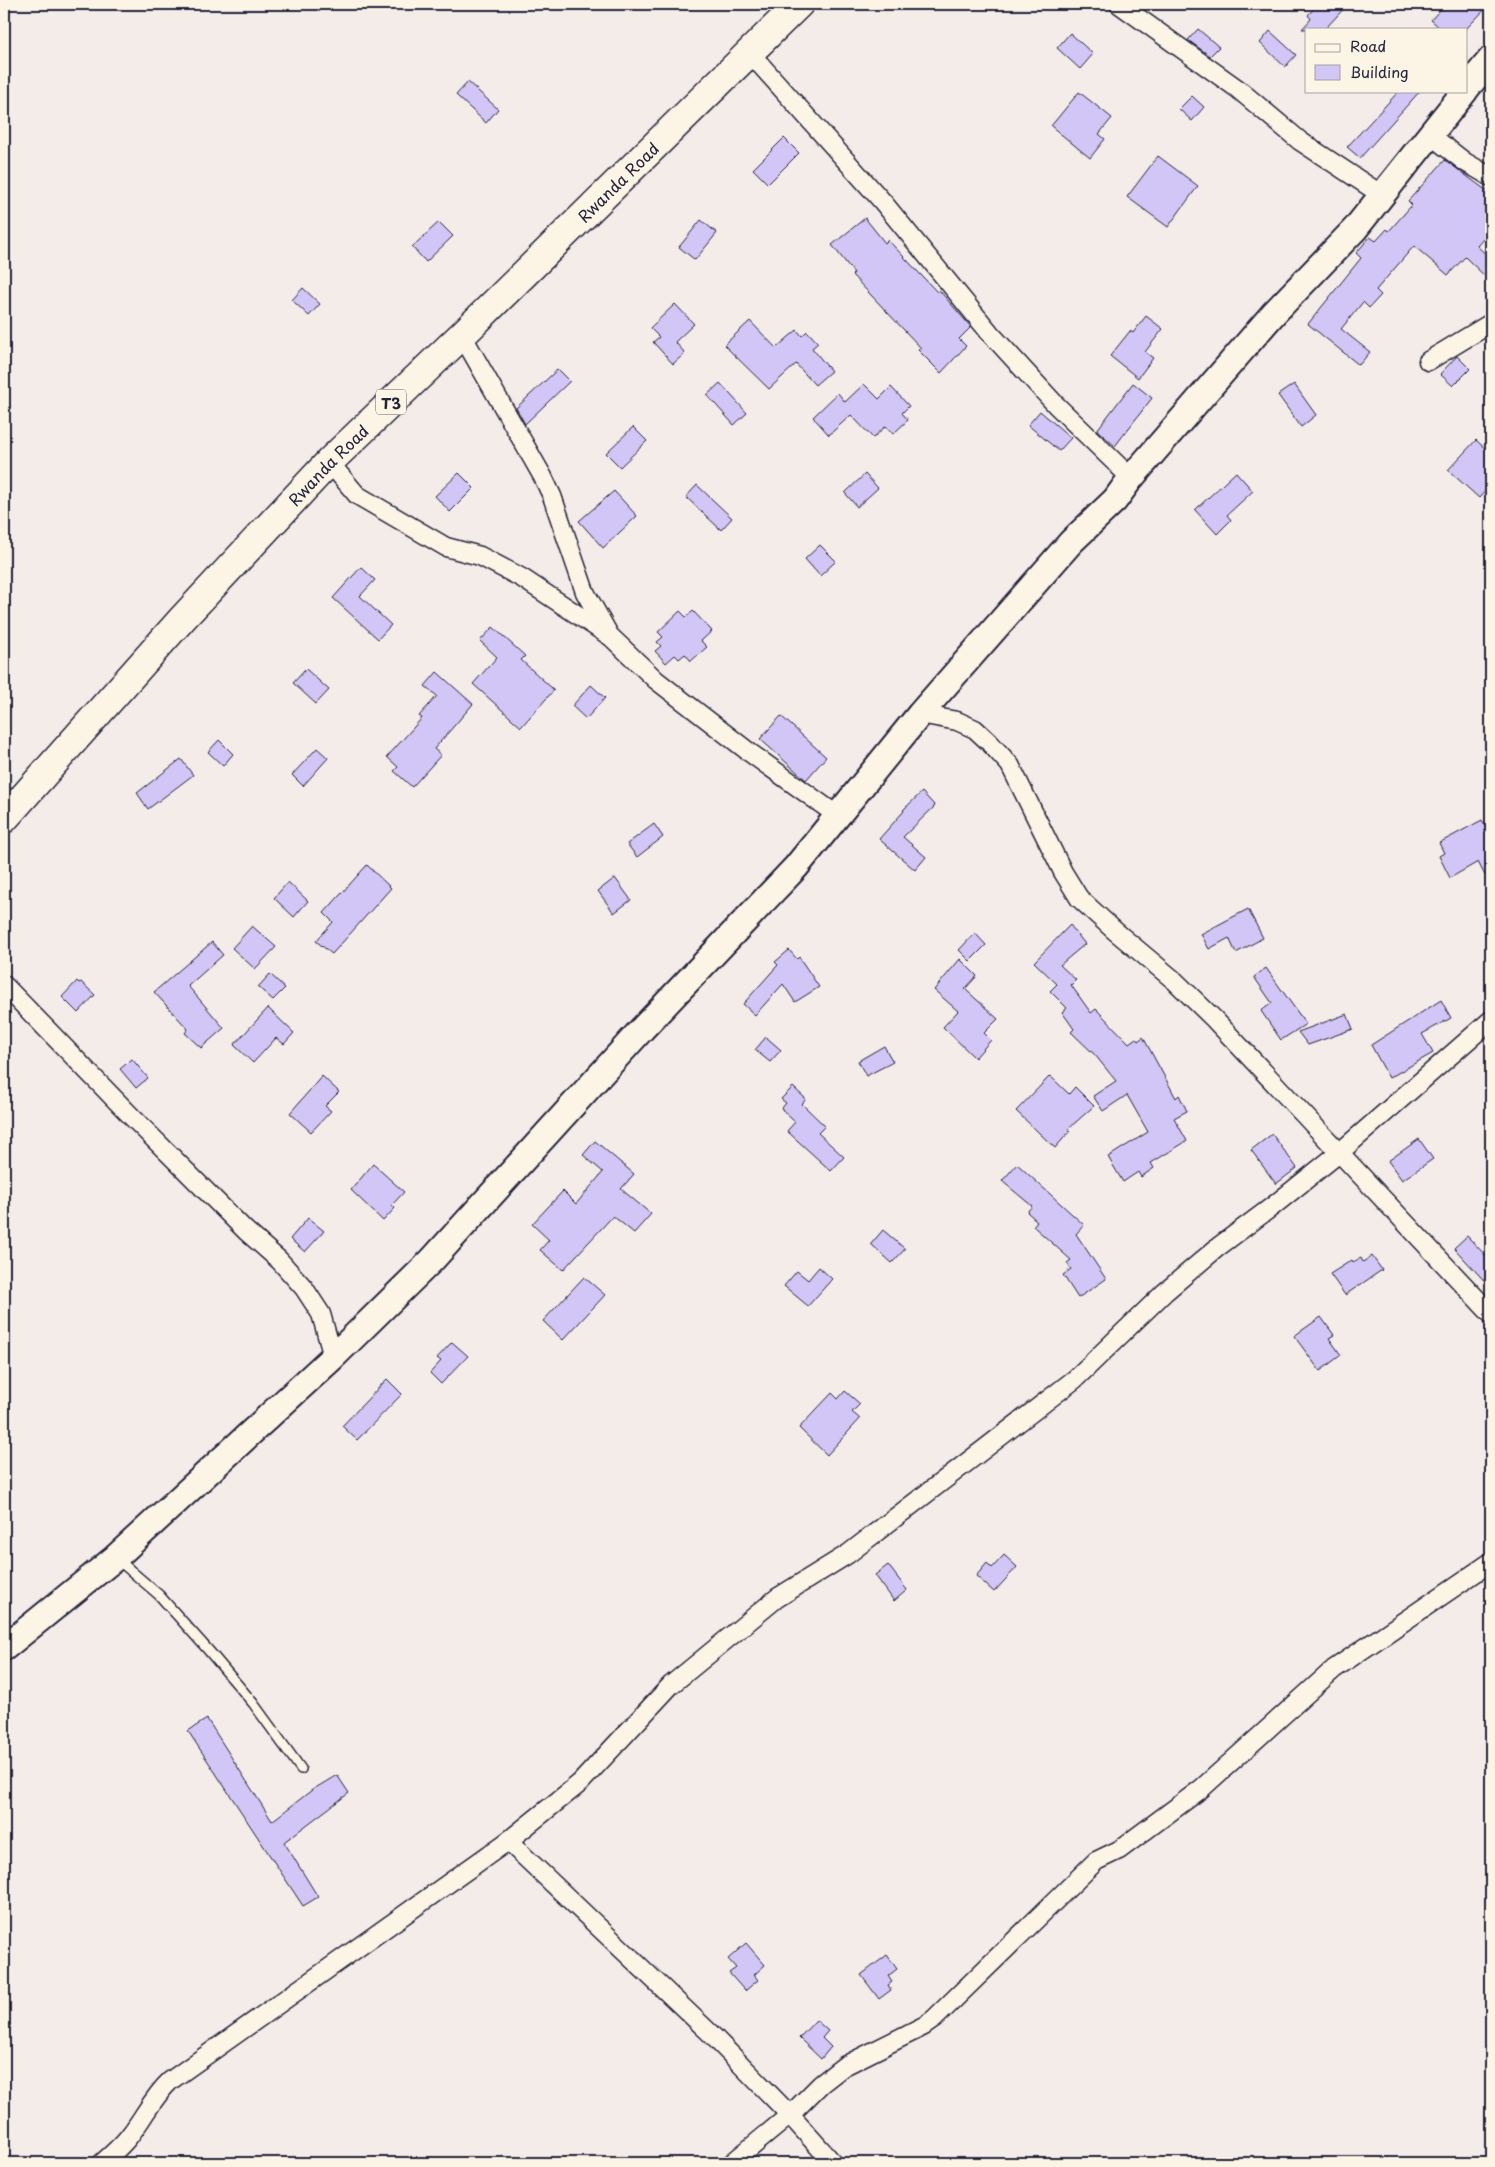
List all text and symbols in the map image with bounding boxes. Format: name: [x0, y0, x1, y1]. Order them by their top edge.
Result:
legend: [1305, 28, 1468, 92]
text: Road: [1350, 34, 1386, 57]
text: Building: [1350, 60, 1409, 83]
street label: Rwanda Road: [572, 136, 664, 228]
road number: T3: [376, 390, 406, 414]
street label: Rwanda Road: [282, 419, 374, 511]

